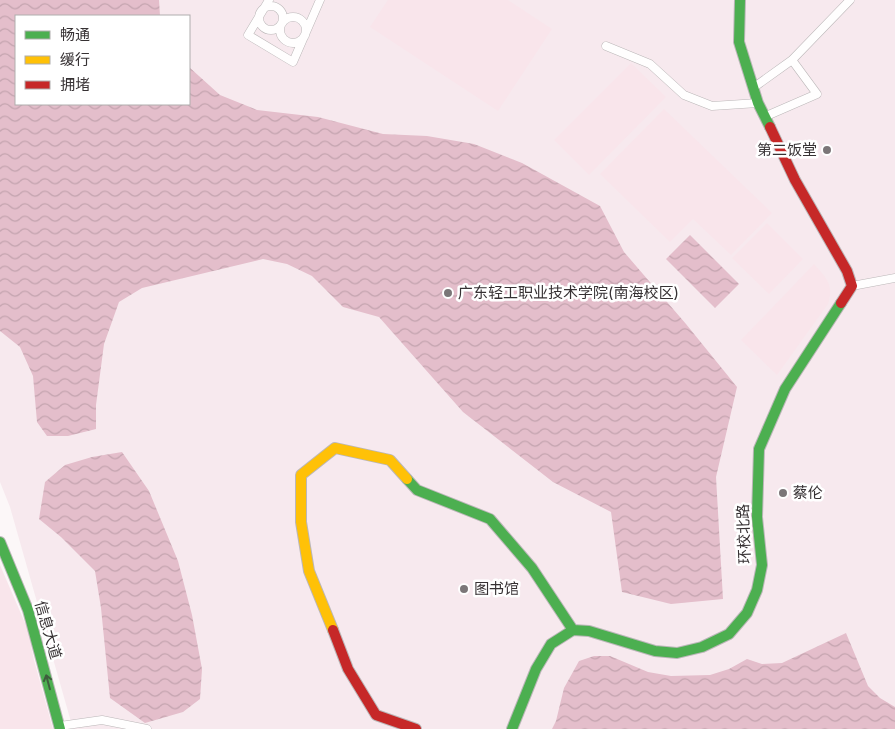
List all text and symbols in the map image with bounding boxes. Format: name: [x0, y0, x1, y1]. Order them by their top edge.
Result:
legend: [15, 15, 190, 105]
text: 畅通: [60, 25, 90, 44]
text: 缓行: [60, 50, 90, 69]
text: 拥堵: [60, 75, 90, 94]
place label: 第二饭堂: [757, 140, 817, 159]
marker: 第二饭堂: [821, 144, 833, 156]
place label: 广东轻工职业技术学院(南海校区): [458, 283, 679, 302]
marker: 广东轻工职业技术学院(南海校区): [442, 287, 454, 299]
place label: 蔡伦: [793, 483, 823, 502]
marker: 蔡伦: [777, 487, 789, 499]
street label: 环校北路: [733, 504, 754, 564]
place label: 图书馆: [474, 579, 519, 598]
marker: 图书馆: [458, 583, 470, 595]
street label: 信息大道: [31, 598, 66, 661]
one-way arrow: [42, 674, 52, 690]

